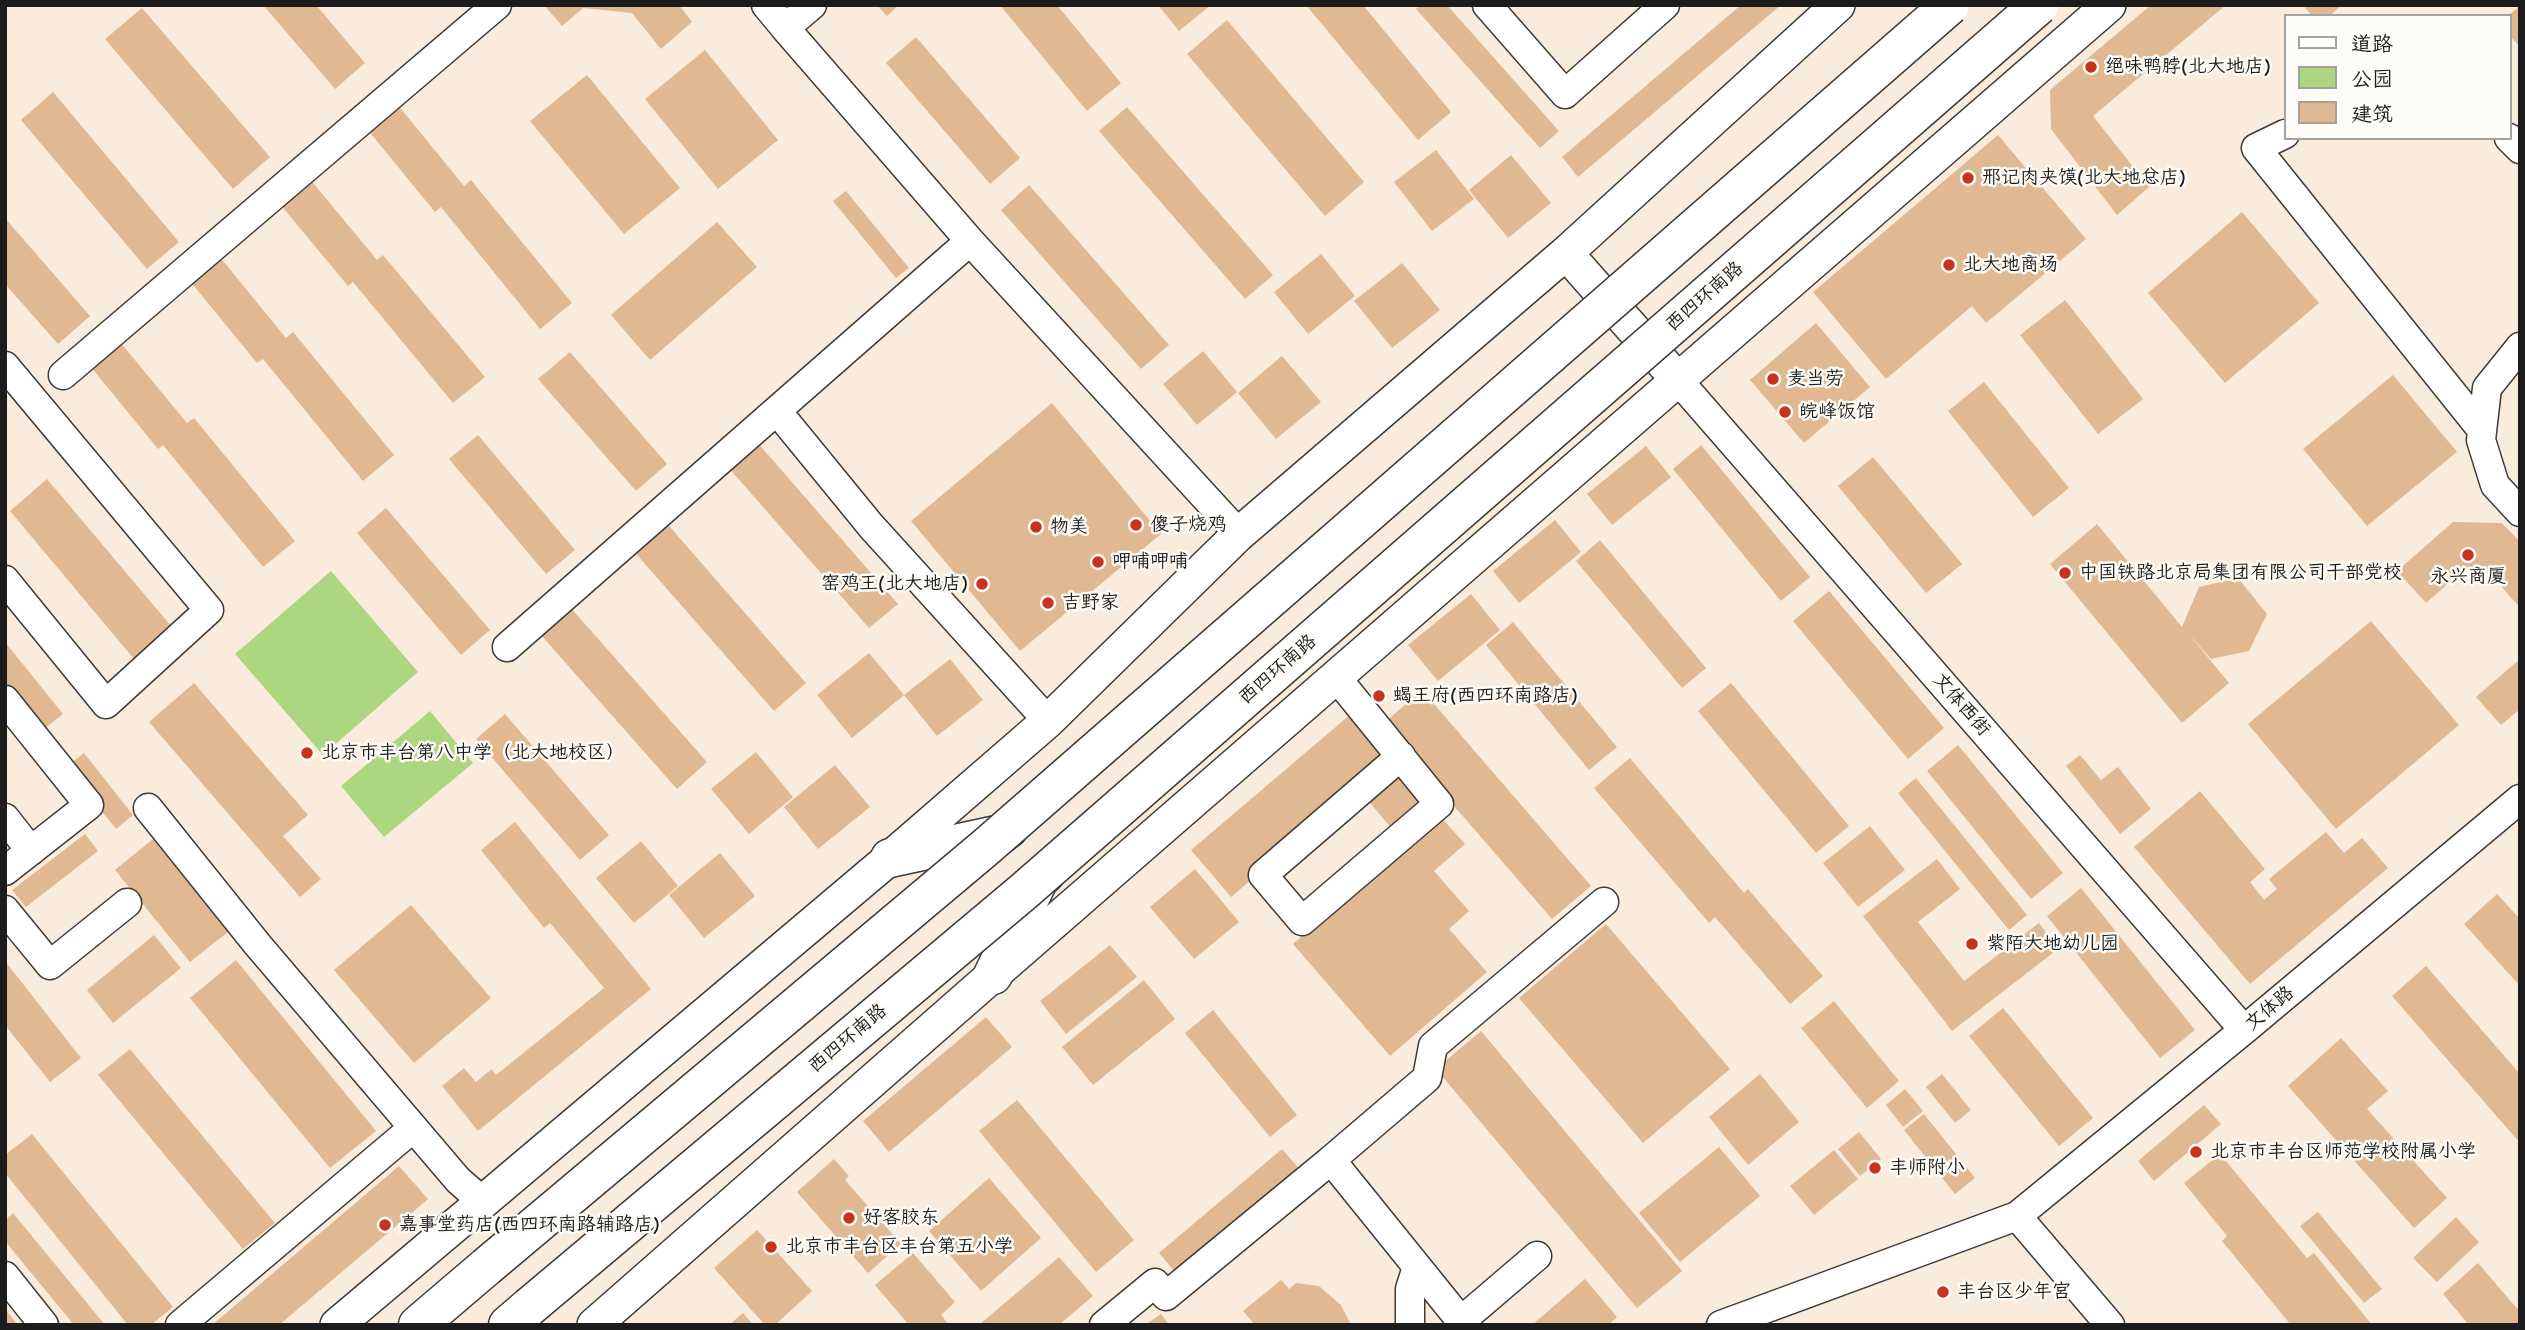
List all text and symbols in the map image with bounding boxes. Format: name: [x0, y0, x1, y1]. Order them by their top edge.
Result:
legend: [2284, 14, 2511, 140]
text: 道路: [2351, 32, 2393, 57]
place label: 绝味鸭脖(北大地店): [2105, 56, 2271, 78]
marker: 绝味鸭脖(北大地店): [2083, 59, 2099, 75]
text: 公园: [2351, 67, 2393, 92]
text: 建筑: [2351, 102, 2393, 127]
place label: 邢记肉夹馍(北大地总店): [1982, 167, 2186, 189]
marker: 邢记肉夹馍(北大地总店): [1960, 170, 1976, 186]
place label: 北大地商场: [1963, 254, 2058, 276]
street label: 西四环南路: [1662, 257, 1748, 337]
marker: 北大地商场: [1941, 257, 1957, 273]
place label: 麦当劳: [1787, 368, 1844, 390]
marker: 麦当劳: [1765, 371, 1781, 387]
place label: 皖峰饭馆: [1799, 401, 1875, 423]
marker: 皖峰饭馆: [1777, 404, 1793, 420]
place label: 傻子烧鸡: [1150, 514, 1226, 536]
place label: 物美: [1050, 516, 1088, 538]
marker: 傻子烧鸡: [1128, 517, 1144, 533]
marker: 物美: [1028, 519, 1044, 535]
marker: 永兴商厦: [2460, 547, 2476, 563]
place label: 呷哺呷哺: [1112, 551, 1188, 573]
marker: 呷哺呷哺: [1090, 554, 1106, 570]
place label: 中国铁路北京局集团有限公司干部党校: [2079, 562, 2402, 584]
marker: 中国铁路北京局集团有限公司干部党校: [2057, 565, 2073, 581]
place label: 永兴商厦: [2430, 566, 2506, 588]
place label: 窑鸡王(北大地店): [821, 573, 968, 595]
marker: 窑鸡王(北大地店): [974, 576, 990, 592]
place label: 吉野家: [1062, 592, 1119, 614]
marker: 吉野家: [1040, 595, 1056, 611]
street label: 西四环南路: [1235, 630, 1321, 710]
street label: 文体西街: [1927, 669, 1995, 741]
place label: 蝎王府(西四环南路店): [1393, 685, 1578, 707]
marker: 蝎王府(西四环南路店): [1371, 688, 1387, 704]
place label: 北京市丰台第八中学（北大地校区）: [321, 742, 625, 764]
marker: 北京市丰台第八中学（北大地校区）: [299, 745, 315, 761]
place label: 紫陌大地幼儿园: [1986, 933, 2119, 955]
marker: 紫陌大地幼儿园: [1964, 936, 1980, 952]
street label: 文体路: [2241, 982, 2299, 1036]
street label: 西四环南路: [804, 1000, 892, 1078]
place label: 北京市丰台区师范学校附属小学: [2210, 1141, 2476, 1163]
marker: 北京市丰台区师范学校附属小学: [2188, 1144, 2204, 1160]
place label: 丰师附小: [1889, 1157, 1965, 1179]
marker: 丰师附小: [1867, 1160, 1883, 1176]
place label: 好客胶东: [863, 1207, 939, 1229]
marker: 好客胶东: [841, 1210, 857, 1226]
place label: 嘉事堂药店(西四环南路辅路店): [399, 1214, 660, 1236]
marker: 嘉事堂药店(西四环南路辅路店): [377, 1217, 393, 1233]
place label: 北京市丰台区丰台第五小学: [785, 1236, 1013, 1258]
marker: 北京市丰台区丰台第五小学: [763, 1239, 779, 1255]
place label: 丰台区少年宫: [1957, 1281, 2071, 1303]
marker: 丰台区少年宫: [1935, 1284, 1951, 1300]

